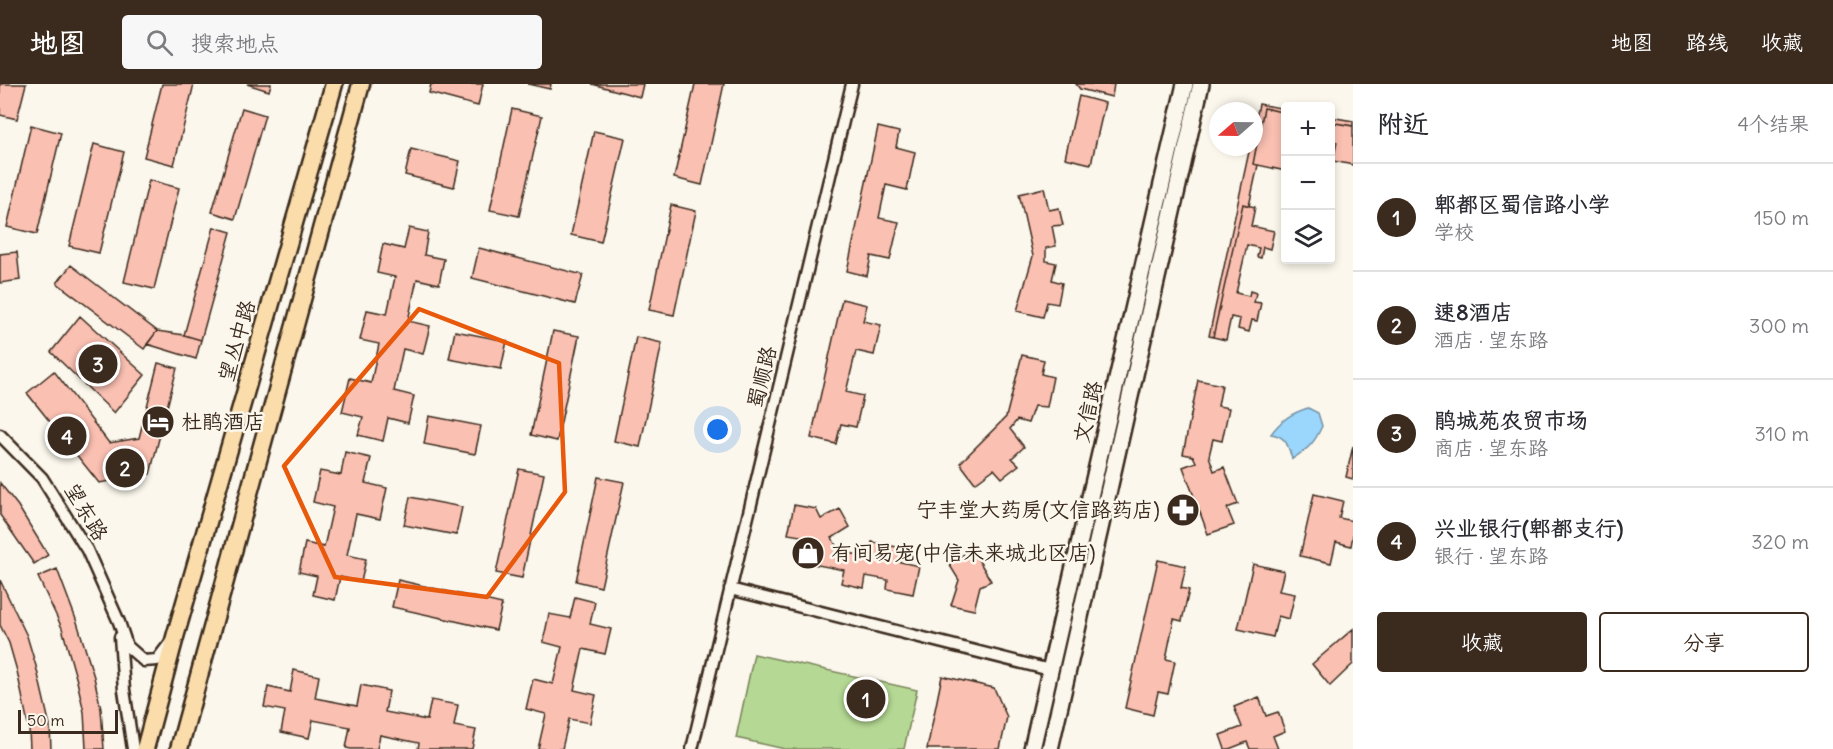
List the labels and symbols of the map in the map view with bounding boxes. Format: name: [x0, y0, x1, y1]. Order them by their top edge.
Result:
north arrow: [1209, 102, 1263, 156]
street label: 望丛中路: [212, 297, 261, 385]
pin: 3: [78, 342, 118, 386]
street label: 蜀顺路: [741, 343, 782, 411]
street label: 文信路: [1067, 378, 1108, 446]
hotel icon: 杜鹃酒店: [140, 404, 176, 440]
place label: 杜鹃酒店: [181, 408, 265, 435]
pin: 4: [48, 414, 86, 458]
your location: [703, 415, 732, 444]
pin: 2: [106, 446, 144, 490]
street label: 望东路: [59, 478, 114, 546]
pharmacy icon: 宁丰堂大药房(文信路药店): [1165, 492, 1201, 528]
place label: 宁丰堂大药房(文信路药店): [916, 496, 1160, 523]
shop icon: 有间易宠(中信未来城北区店): [790, 535, 826, 571]
place label: 有间易宠(中信未来城北区店): [831, 539, 1096, 566]
pin: 1: [846, 676, 886, 722]
scale bar: [18, 707, 118, 734]

